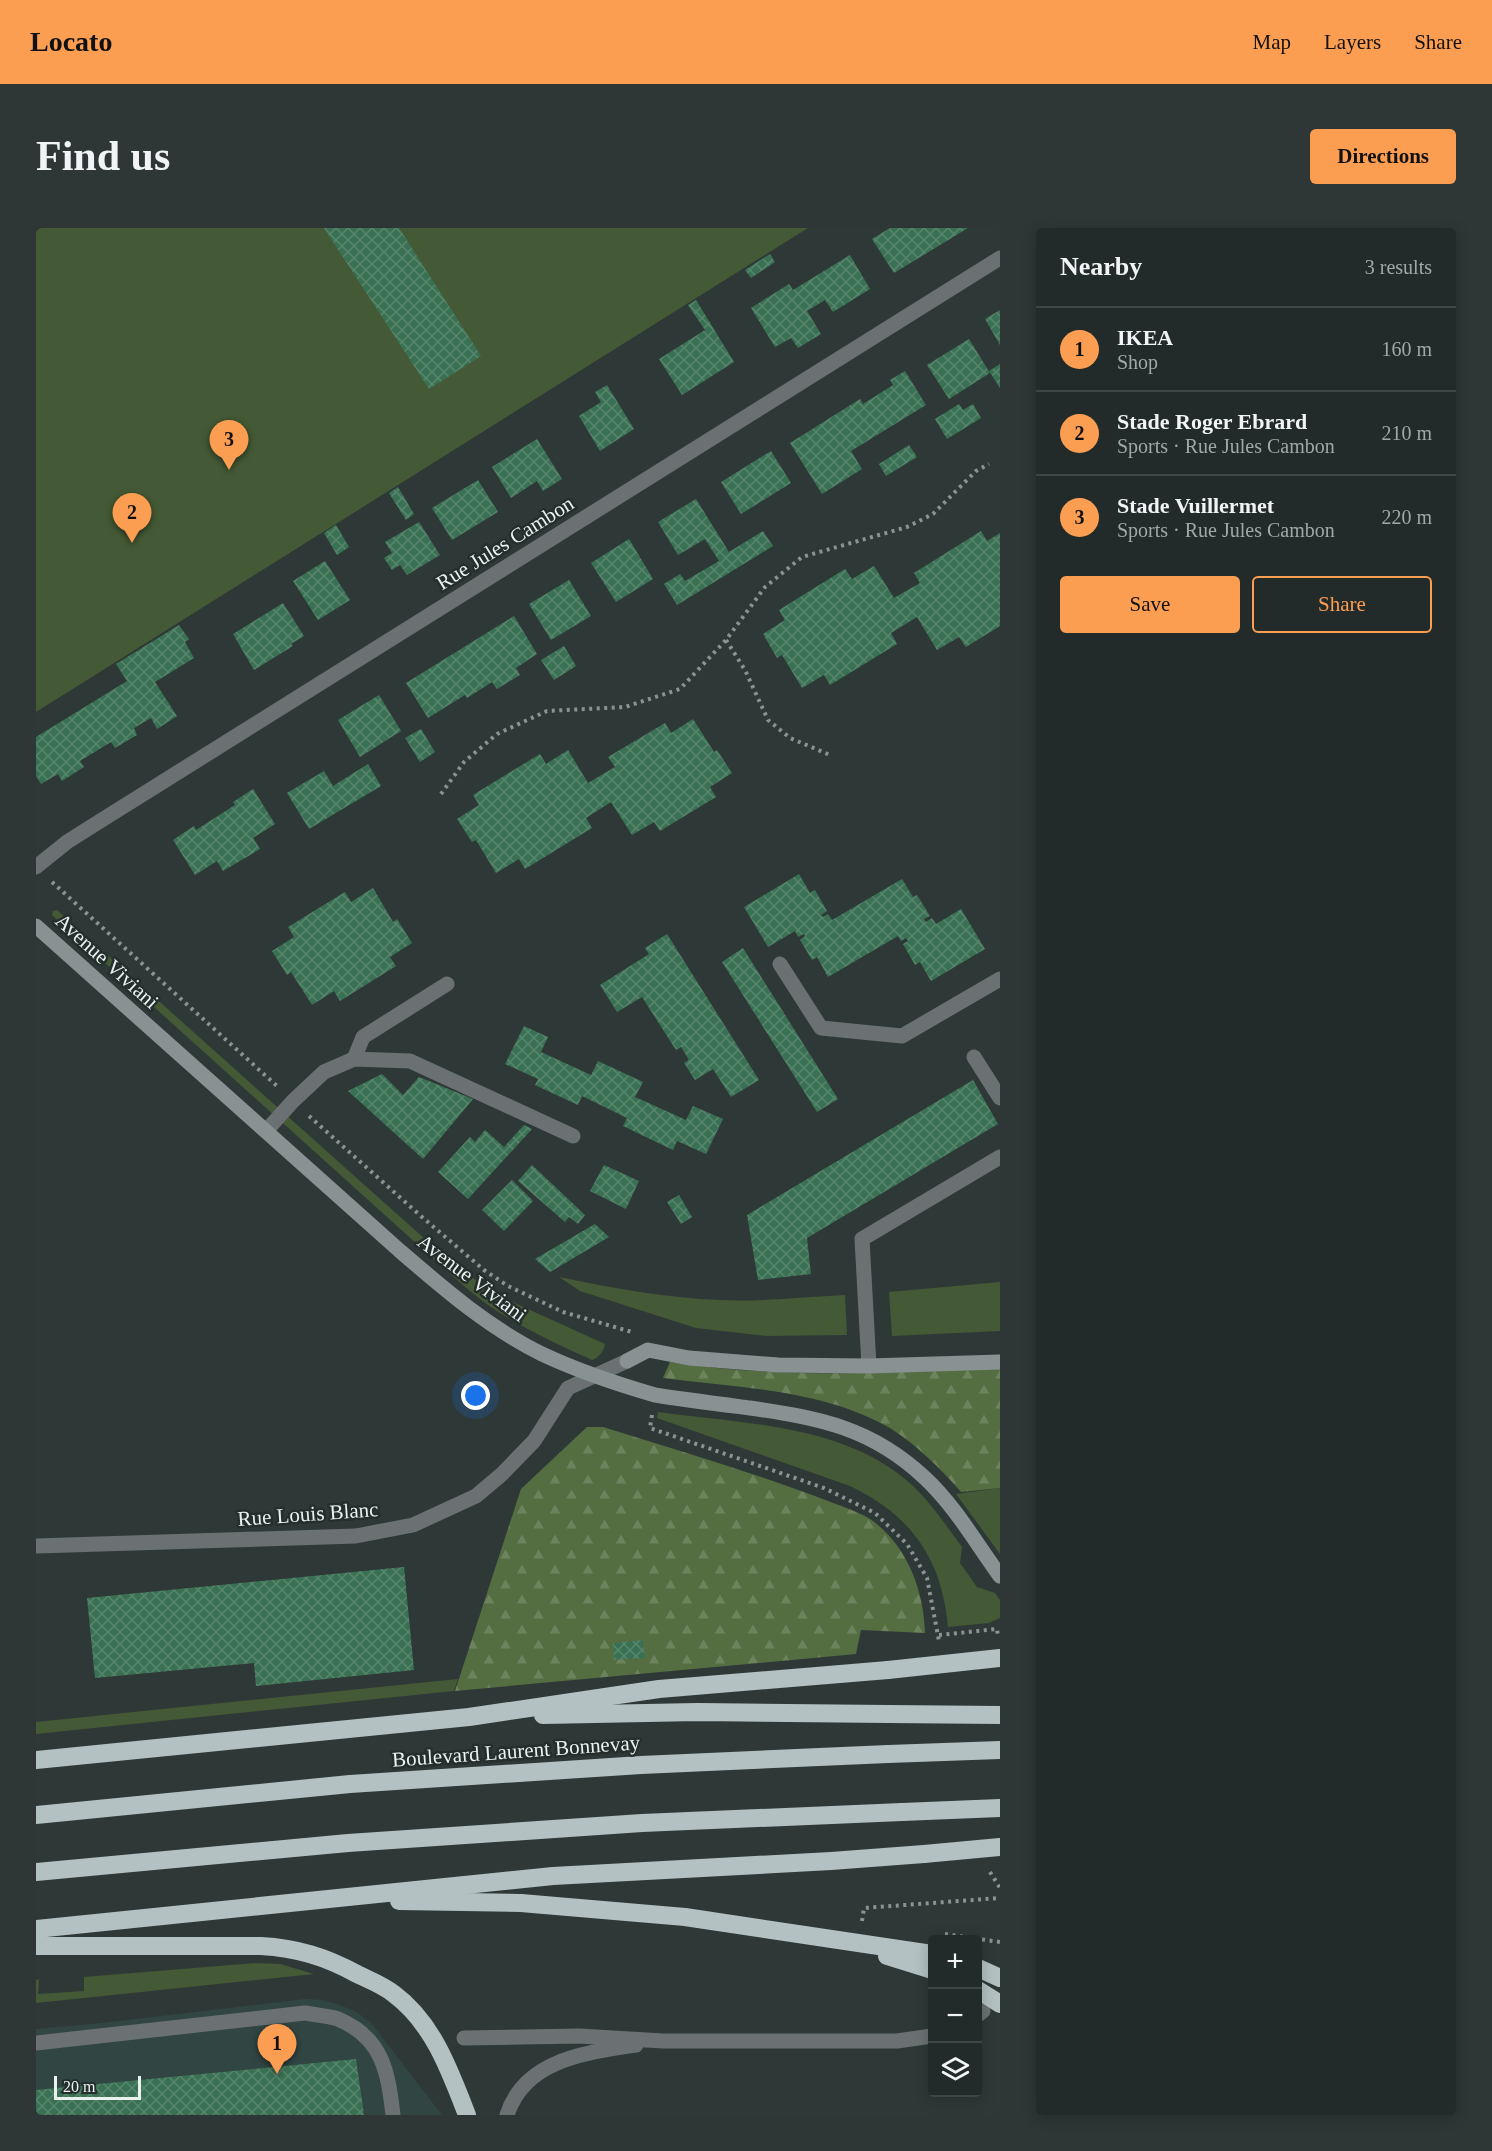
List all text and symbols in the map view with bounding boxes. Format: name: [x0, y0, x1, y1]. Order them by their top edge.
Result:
text: Locato: [30, 26, 112, 57]
text: Map: [1253, 30, 1291, 54]
text: Layers: [1324, 30, 1381, 54]
text: Share: [1414, 30, 1462, 54]
button: Directions: [1310, 129, 1456, 184]
text: Find us: [36, 133, 170, 179]
text: Nearby: [1060, 252, 1142, 281]
text: 3 results: [1365, 256, 1432, 278]
text: IKEA: [1117, 325, 1173, 350]
text: 1: [1075, 338, 1085, 360]
text: 160 m: [1381, 338, 1432, 360]
text: Shop: [1117, 351, 1158, 373]
text: Stade Roger Ebrard: [1117, 409, 1307, 434]
pin: 3: [210, 420, 248, 470]
text: 2: [1075, 422, 1085, 444]
text: 210 m: [1381, 422, 1432, 444]
text: Sports · Rue Jules Cambon: [1117, 435, 1335, 457]
street label: Rue Jules Cambon: [432, 491, 579, 595]
text: Stade Vuillermet: [1117, 493, 1274, 518]
pin: 2: [112, 494, 152, 543]
text: 3: [1075, 506, 1085, 528]
text: 220 m: [1381, 506, 1432, 528]
text: Sports · Rue Jules Cambon: [1117, 519, 1335, 541]
button: Save: [1060, 576, 1240, 633]
button: Share: [1252, 576, 1432, 633]
street label: Avenue Viviani: [51, 908, 164, 1014]
street label: Avenue Viviani: [413, 1229, 531, 1327]
your location: [461, 1381, 490, 1410]
street label: Rue Louis Blanc: [237, 1497, 379, 1531]
street label: Boulevard Laurent Bonnevay: [391, 1730, 641, 1772]
map controls: [928, 1935, 982, 2097]
button: +: [928, 1935, 982, 1989]
button: −: [928, 1989, 982, 2043]
pin: 1: [258, 2024, 296, 2074]
button: layers: [928, 2043, 982, 2097]
scale bar: [54, 2073, 141, 2100]
text: 20 m: [63, 2078, 95, 2095]

